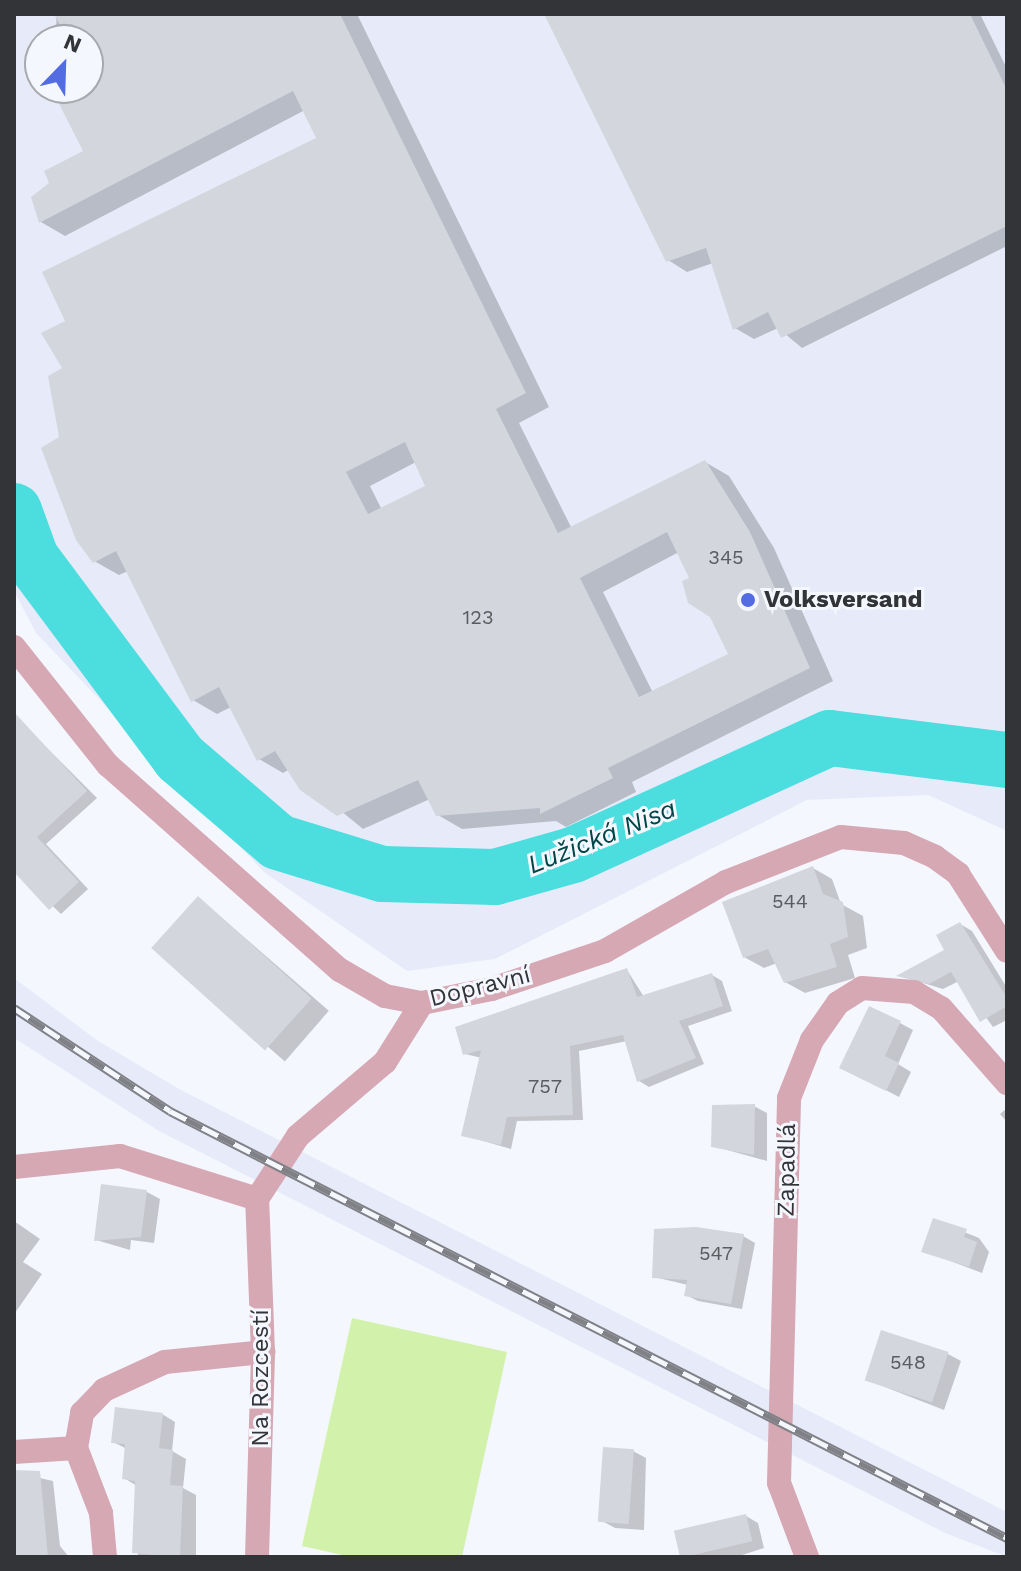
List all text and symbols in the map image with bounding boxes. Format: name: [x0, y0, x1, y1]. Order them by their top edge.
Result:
north arrow: [24, 24, 104, 104]
text: N: [60, 29, 85, 58]
house number: 345: [708, 545, 744, 569]
place label: Volksversand: [764, 586, 923, 614]
marker: Volksversand: [739, 591, 757, 609]
house number: 123: [462, 605, 494, 629]
water label: Lužická Nisa: [523, 793, 681, 881]
house number: 544: [772, 889, 808, 913]
street label: Dopravní: [426, 961, 534, 1013]
house number: 757: [528, 1074, 562, 1098]
street label: Zapadlá: [772, 1123, 802, 1217]
house number: 547: [699, 1241, 733, 1265]
street label: Na Rozcestí: [247, 1309, 275, 1447]
house number: 548: [890, 1350, 926, 1374]

